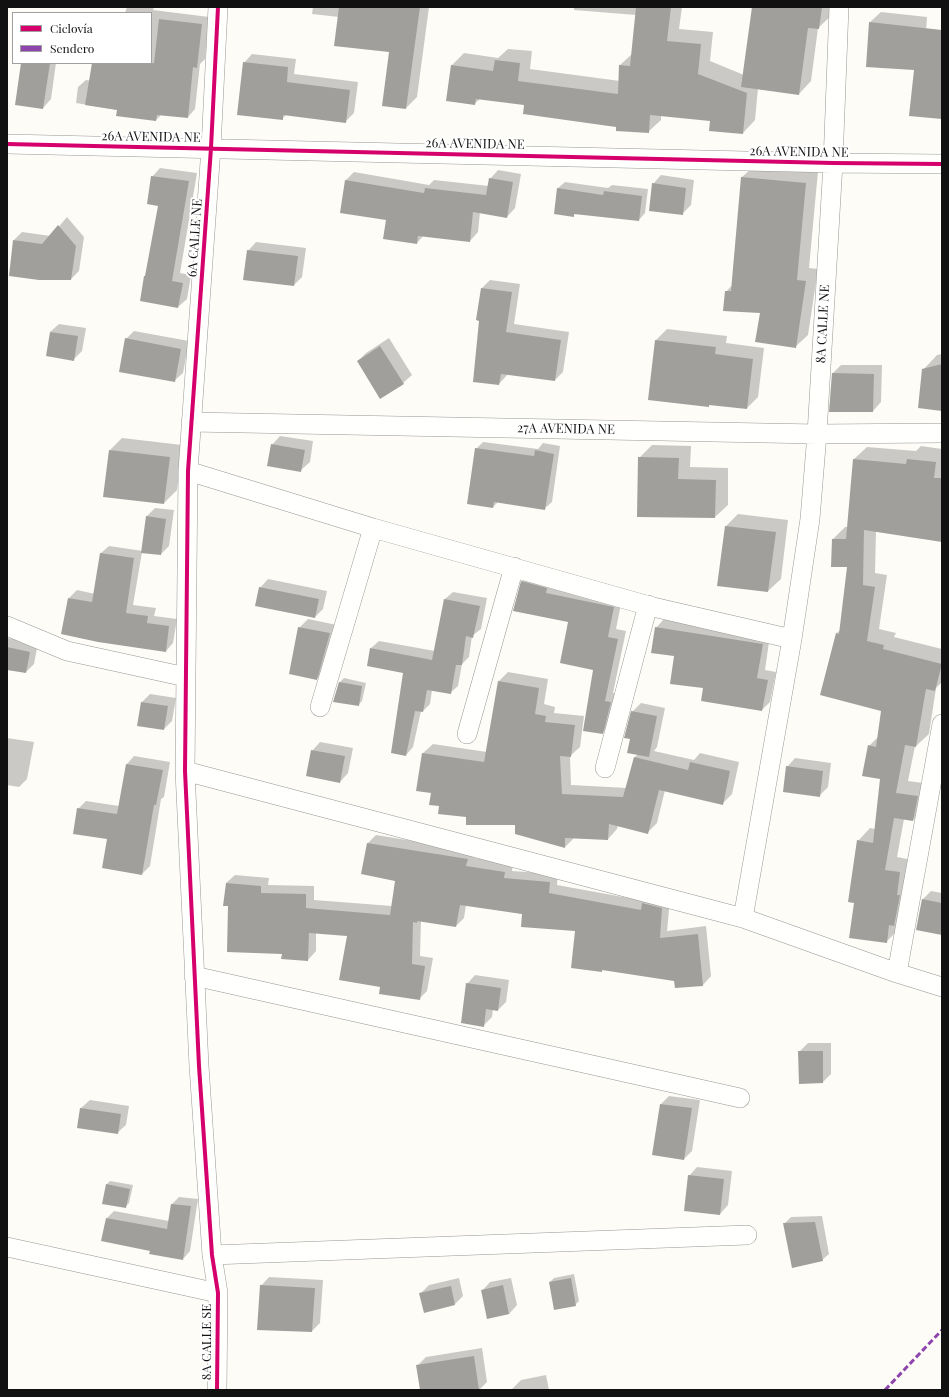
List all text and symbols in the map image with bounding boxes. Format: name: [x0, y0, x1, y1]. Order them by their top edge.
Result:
legend: [12, 12, 152, 64]
text: Ciclovía: [50, 20, 93, 36]
text: Sendero: [50, 40, 94, 56]
street label: 26A AVENIDA NE: [101, 128, 201, 146]
street label: 26A AVENIDA NE: [425, 135, 525, 153]
street label: 26A AVENIDA NE: [749, 143, 849, 161]
street label: 6A CALLE NE: [184, 198, 206, 278]
street label: 8A CALLE NE: [813, 284, 833, 364]
street label: 27A AVENIDA NE: [517, 420, 615, 438]
street label: 8A CALLE SE: [199, 1304, 215, 1380]

